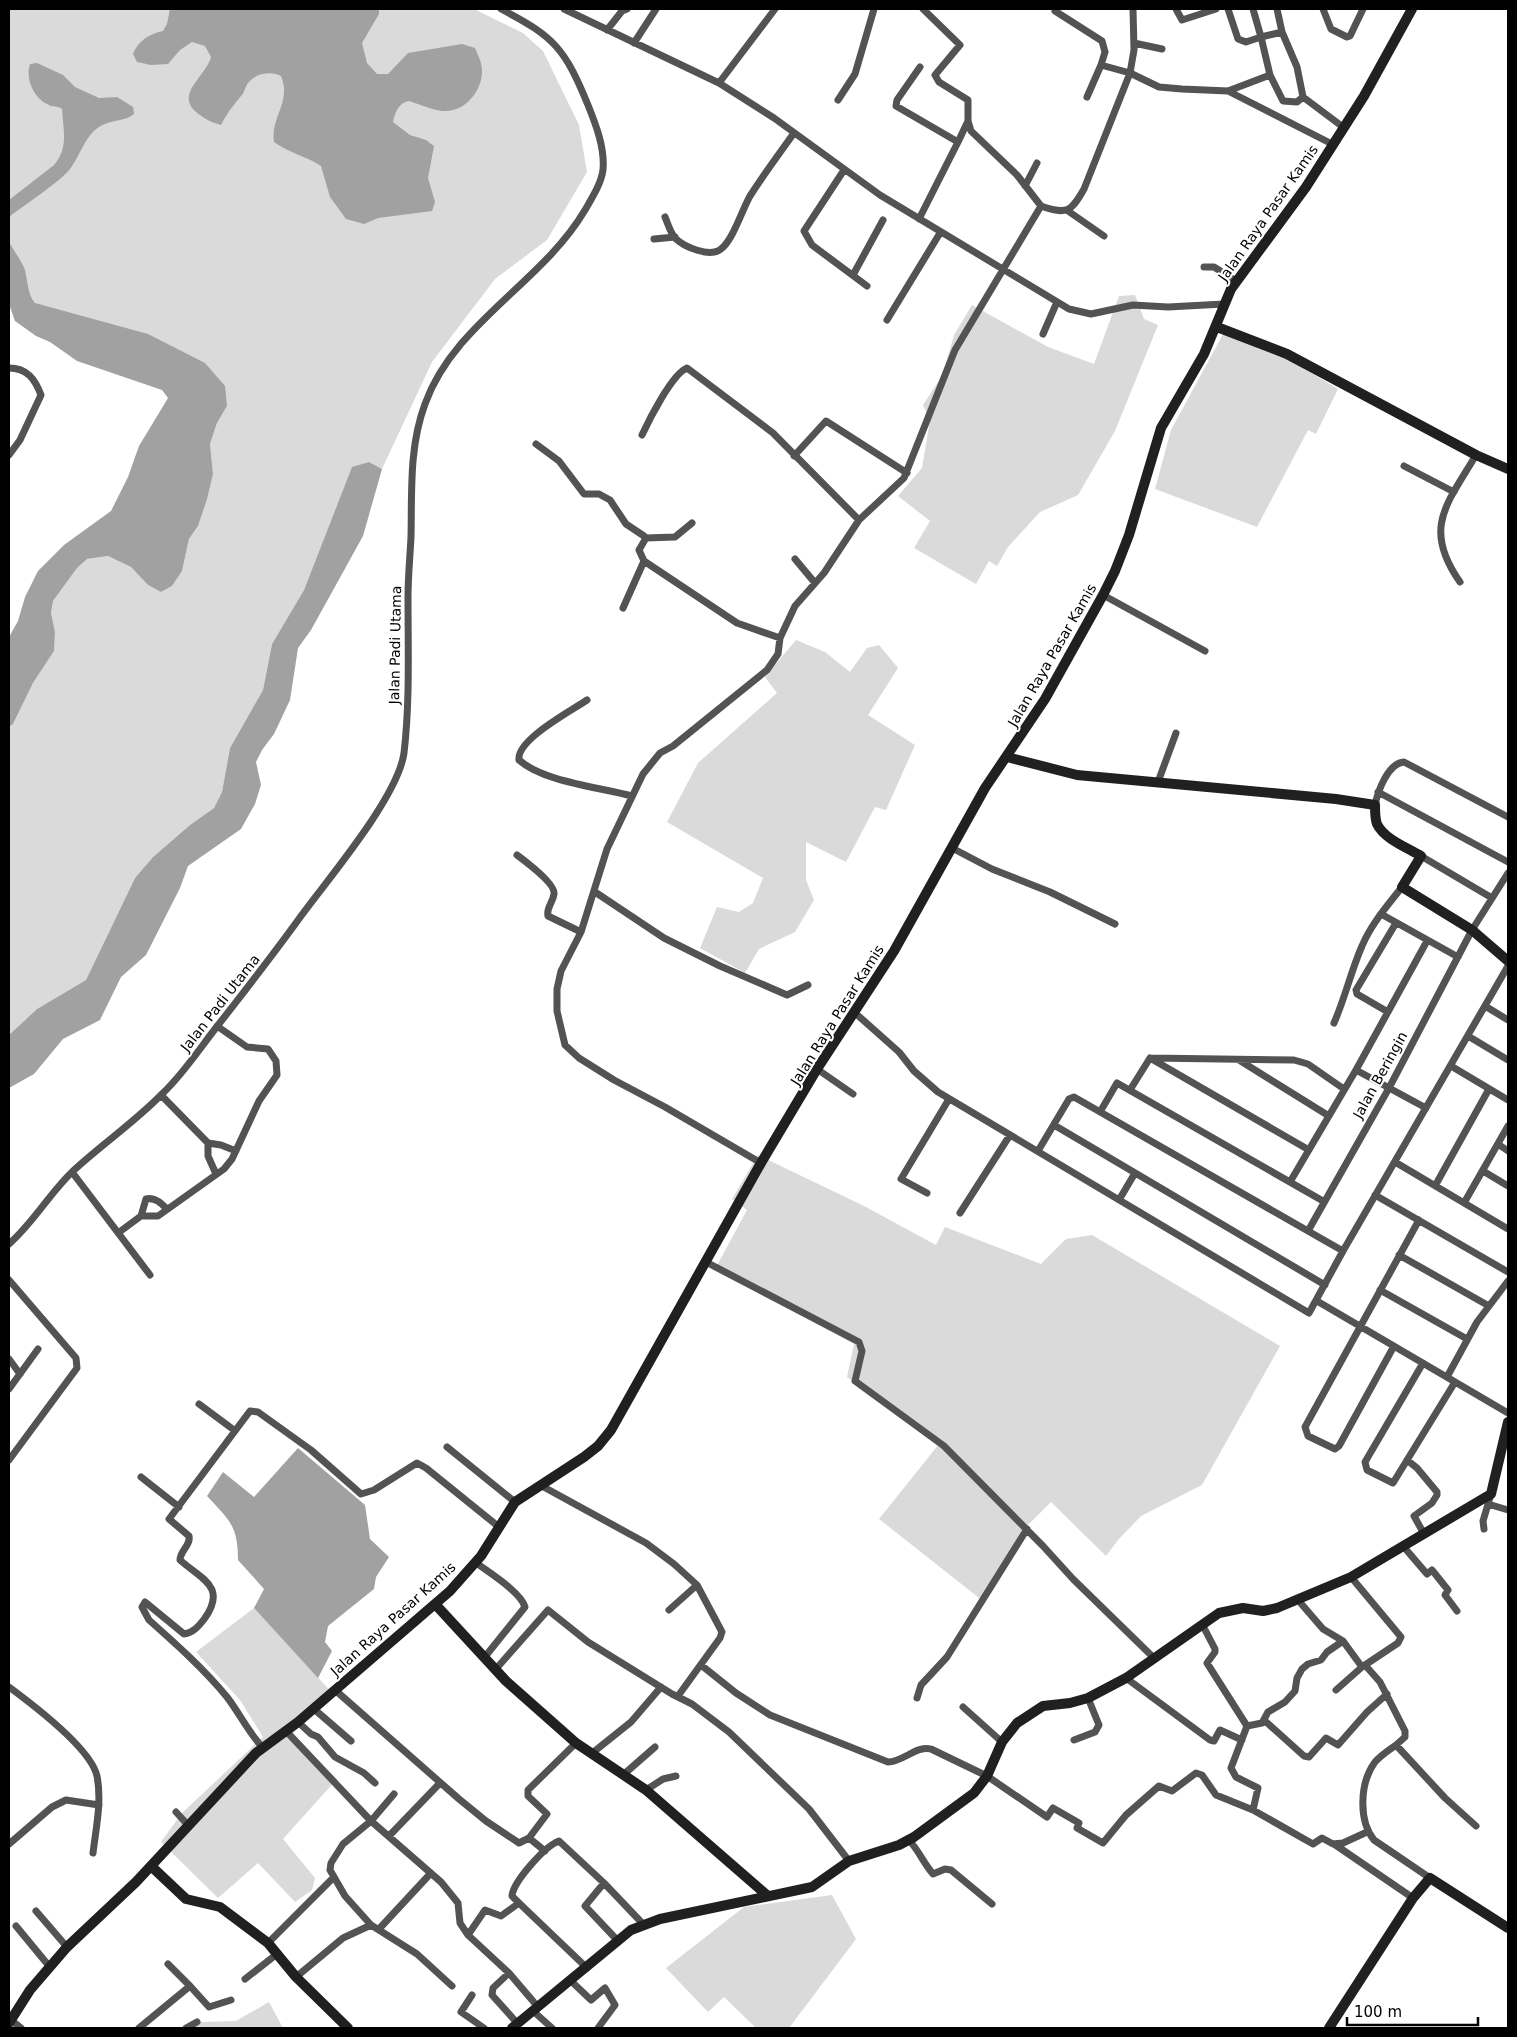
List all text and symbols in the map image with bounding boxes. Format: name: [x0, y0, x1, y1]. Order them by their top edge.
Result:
street label: Jalan Raya Pasar Kamis: [1214, 142, 1321, 285]
street label: Jalan Raya Pasar Kamis: [1004, 581, 1100, 730]
street label: Jalan Padi Utama: [386, 586, 404, 705]
street label: Jalan Raya Pasar Kamis: [787, 942, 887, 1089]
street label: Jalan Padi Utama: [177, 951, 263, 1055]
street label: Jalan Beringin: [1349, 1029, 1410, 1122]
street label: Jalan Raya Pasar Kamis: [326, 1559, 459, 1680]
scale bar: [1347, 1994, 1478, 2026]
text: 100 m: [1354, 2003, 1402, 2021]

